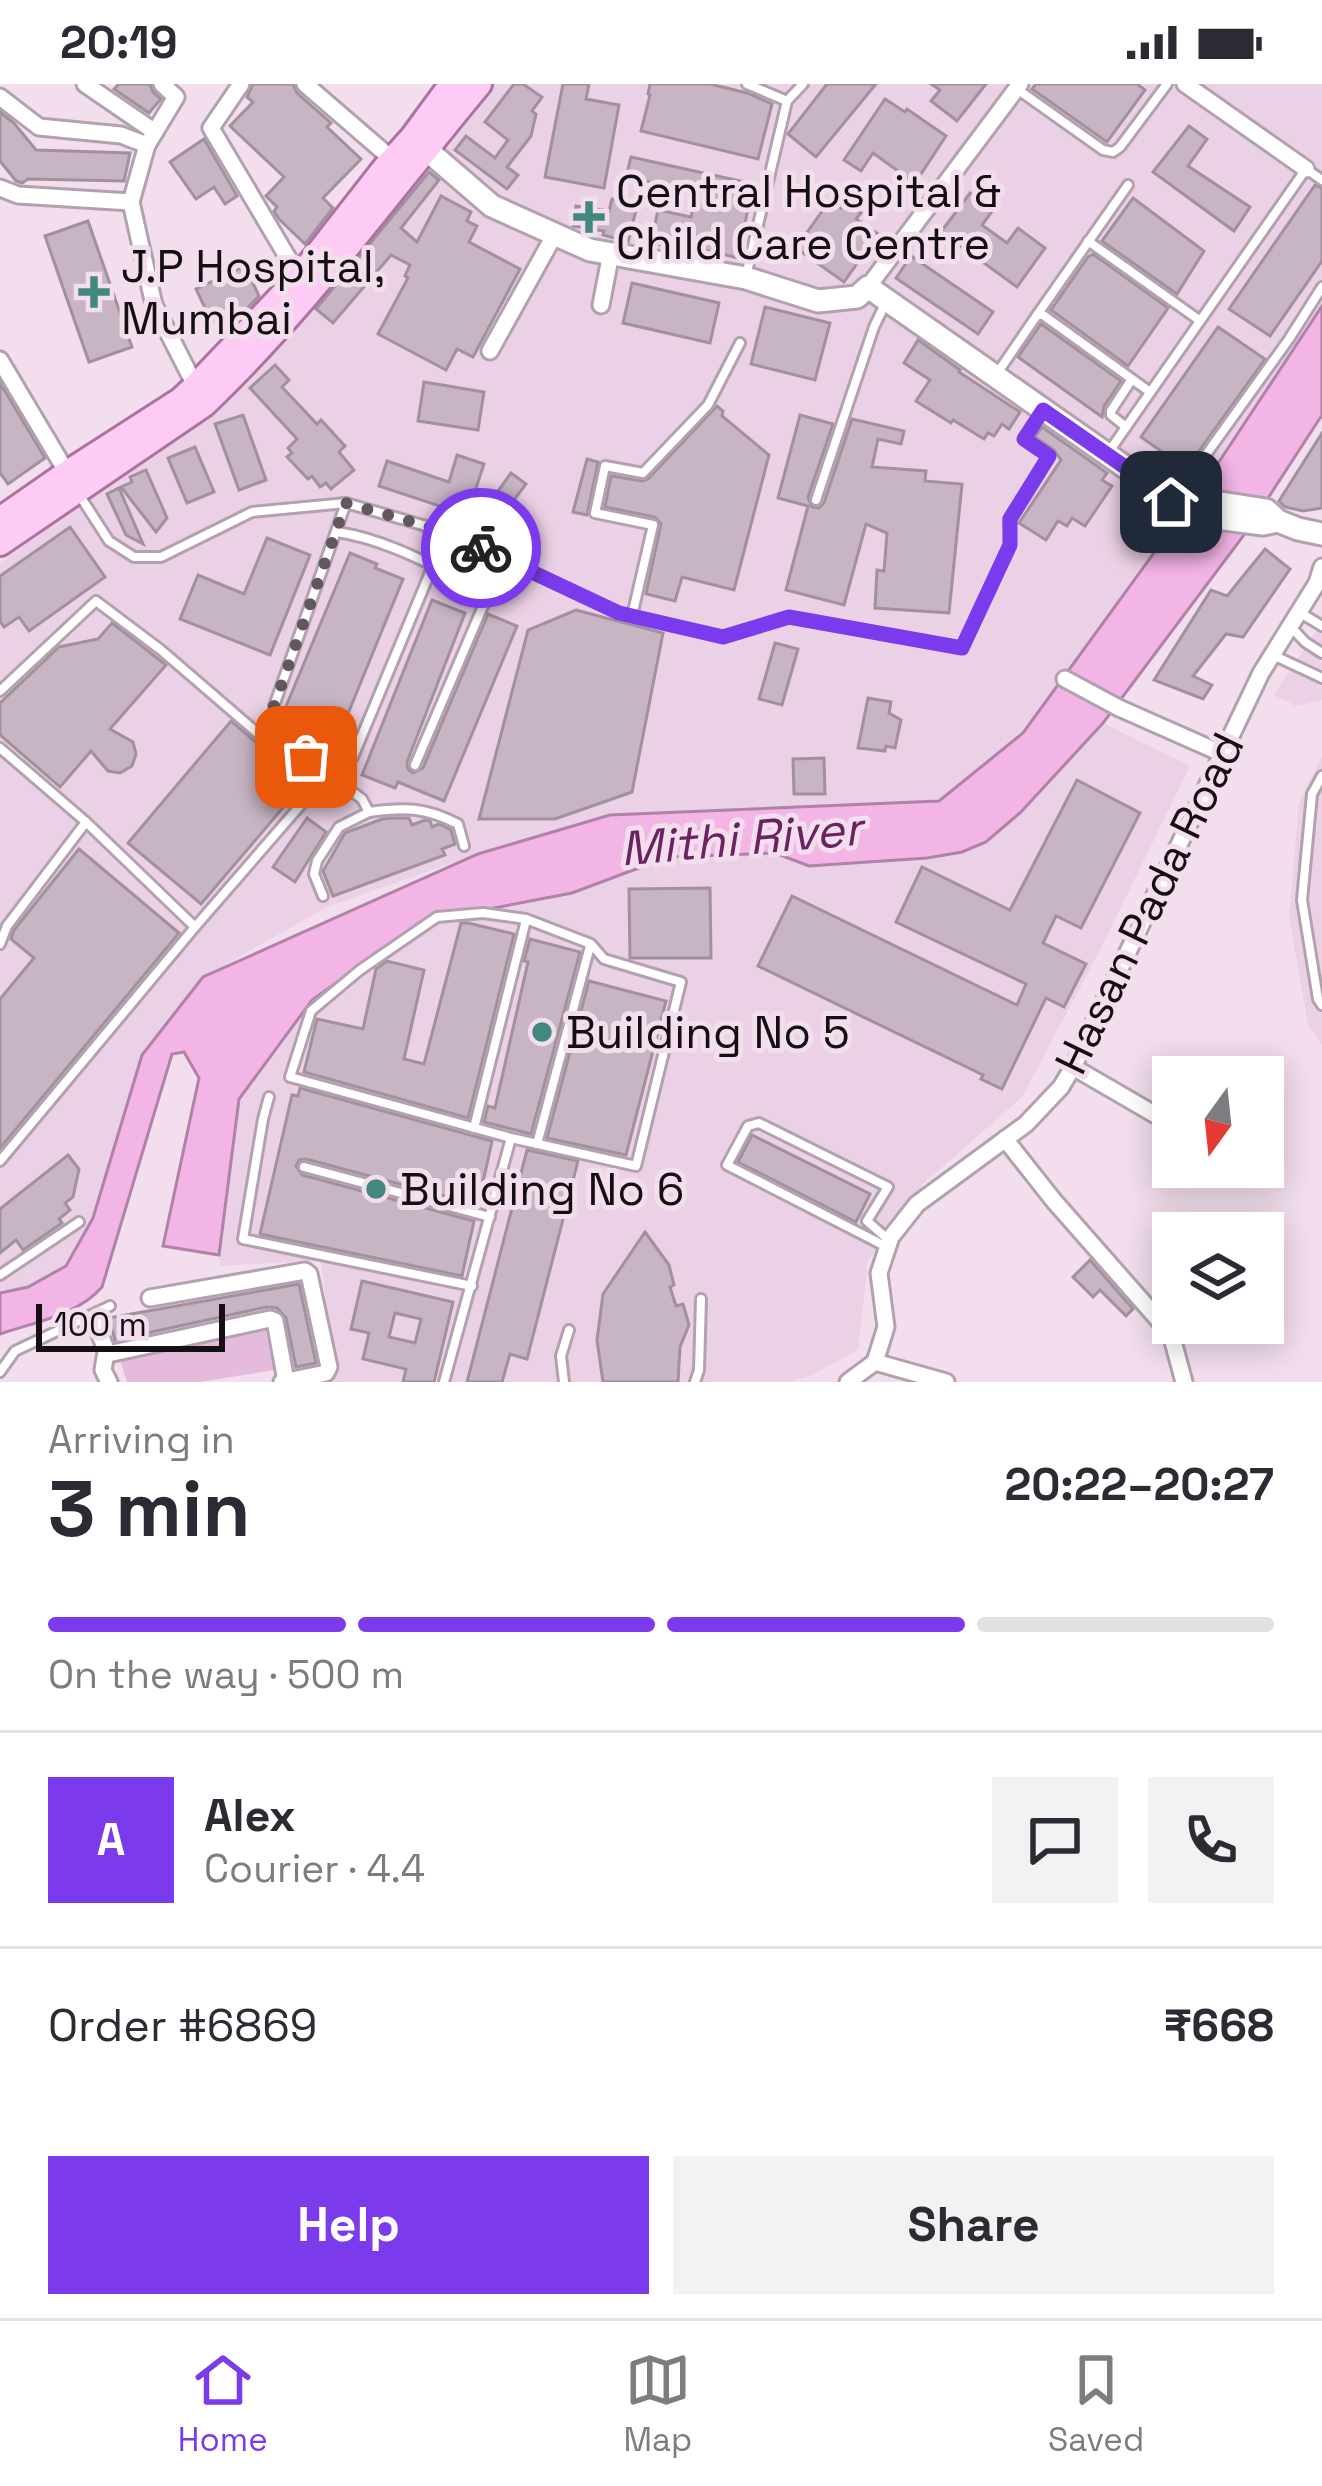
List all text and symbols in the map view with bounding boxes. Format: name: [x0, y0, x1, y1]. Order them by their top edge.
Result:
text: 20:19: [60, 14, 177, 71]
place label: Central Hospital & Child Care Centre: [616, 163, 1001, 272]
marker: Central Hospital & Child Care Centre: [573, 201, 605, 233]
place label: J.P Hospital, Mumbai: [121, 238, 385, 347]
marker: J.P Hospital, Mumbai: [78, 276, 110, 308]
pin: [1120, 451, 1222, 553]
icon: home: [1138, 469, 1204, 535]
courier: [421, 488, 541, 608]
icon: bike: [448, 515, 514, 581]
pin: [255, 706, 357, 808]
street label: Hasan Pada Road: [1042, 723, 1257, 1083]
icon: bag: [273, 724, 339, 790]
water label: Mithi River: [618, 797, 869, 879]
place label: Building No 5: [566, 1004, 850, 1061]
marker: Building No 5: [529, 1019, 555, 1045]
north arrow: [1152, 1056, 1284, 1188]
map controls: [1152, 1056, 1284, 1344]
place label: Building No 6: [400, 1161, 684, 1218]
marker: Building No 6: [363, 1176, 389, 1202]
button: layers: [1152, 1212, 1284, 1344]
scale bar: [36, 1298, 225, 1351]
text: 100 m: [54, 1304, 147, 1346]
text: Arriving in: [48, 1415, 235, 1464]
text: 20:22–20:27: [1004, 1456, 1274, 1513]
text: 3 min: [48, 1459, 251, 1559]
text: On the way · 500 m: [48, 1650, 404, 1699]
button: chat: [992, 1777, 1118, 1903]
button: phone: [1148, 1777, 1274, 1903]
text: Alex: [204, 1787, 296, 1844]
text: A: [97, 1811, 125, 1868]
text: Courier · 4.4: [204, 1844, 425, 1893]
text: Order #6869: [48, 1997, 317, 2054]
text: ₹668: [1163, 1997, 1274, 2054]
button: Help: [48, 2156, 649, 2294]
button: Share: [673, 2156, 1274, 2294]
tab: Home: [178, 2347, 268, 2461]
tab: Map: [623, 2347, 692, 2461]
tab: Saved: [1048, 2347, 1144, 2461]

